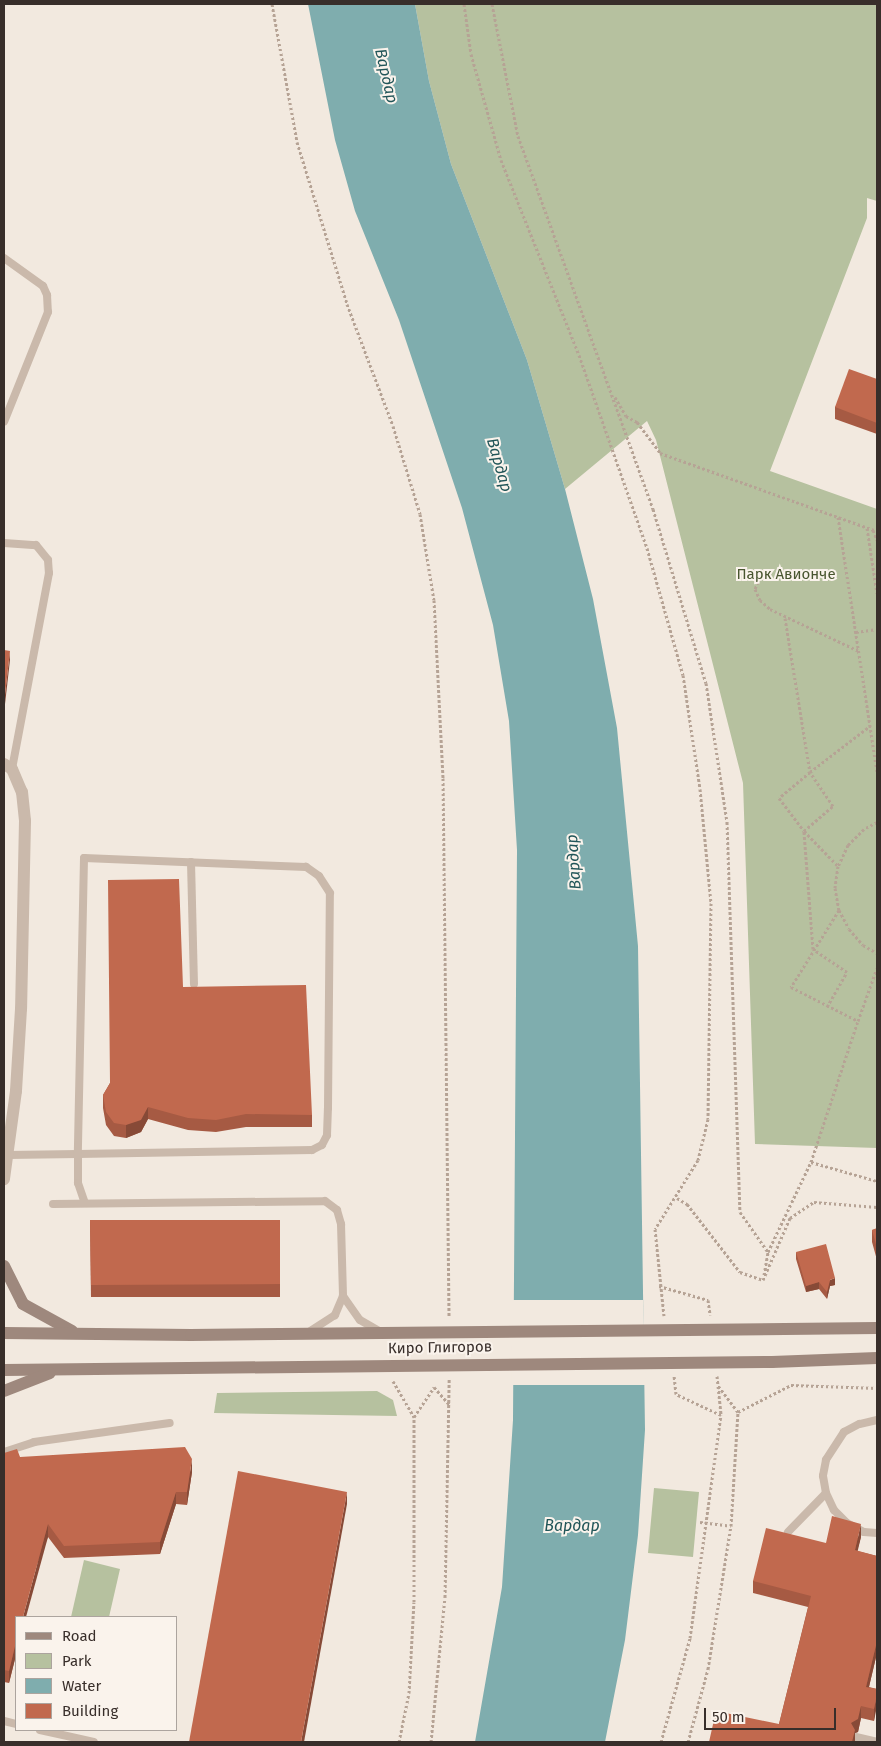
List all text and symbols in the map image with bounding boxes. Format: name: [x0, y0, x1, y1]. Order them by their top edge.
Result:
water label: Вардар: [370, 47, 402, 105]
water label: Вардар: [482, 436, 516, 494]
park label: Парк Авионче: [736, 566, 836, 584]
water label: Вардар: [562, 834, 586, 890]
street label: Киро Глигоров: [388, 1338, 492, 1358]
water label: Вардар: [544, 1516, 600, 1536]
legend: [15, 1616, 178, 1731]
text: Road: [62, 1627, 97, 1645]
text: Park: [62, 1652, 92, 1670]
text: Water: [62, 1677, 101, 1695]
scale bar: [706, 1698, 838, 1730]
text: Building: [62, 1702, 118, 1720]
text: 50 m: [712, 1708, 745, 1726]

